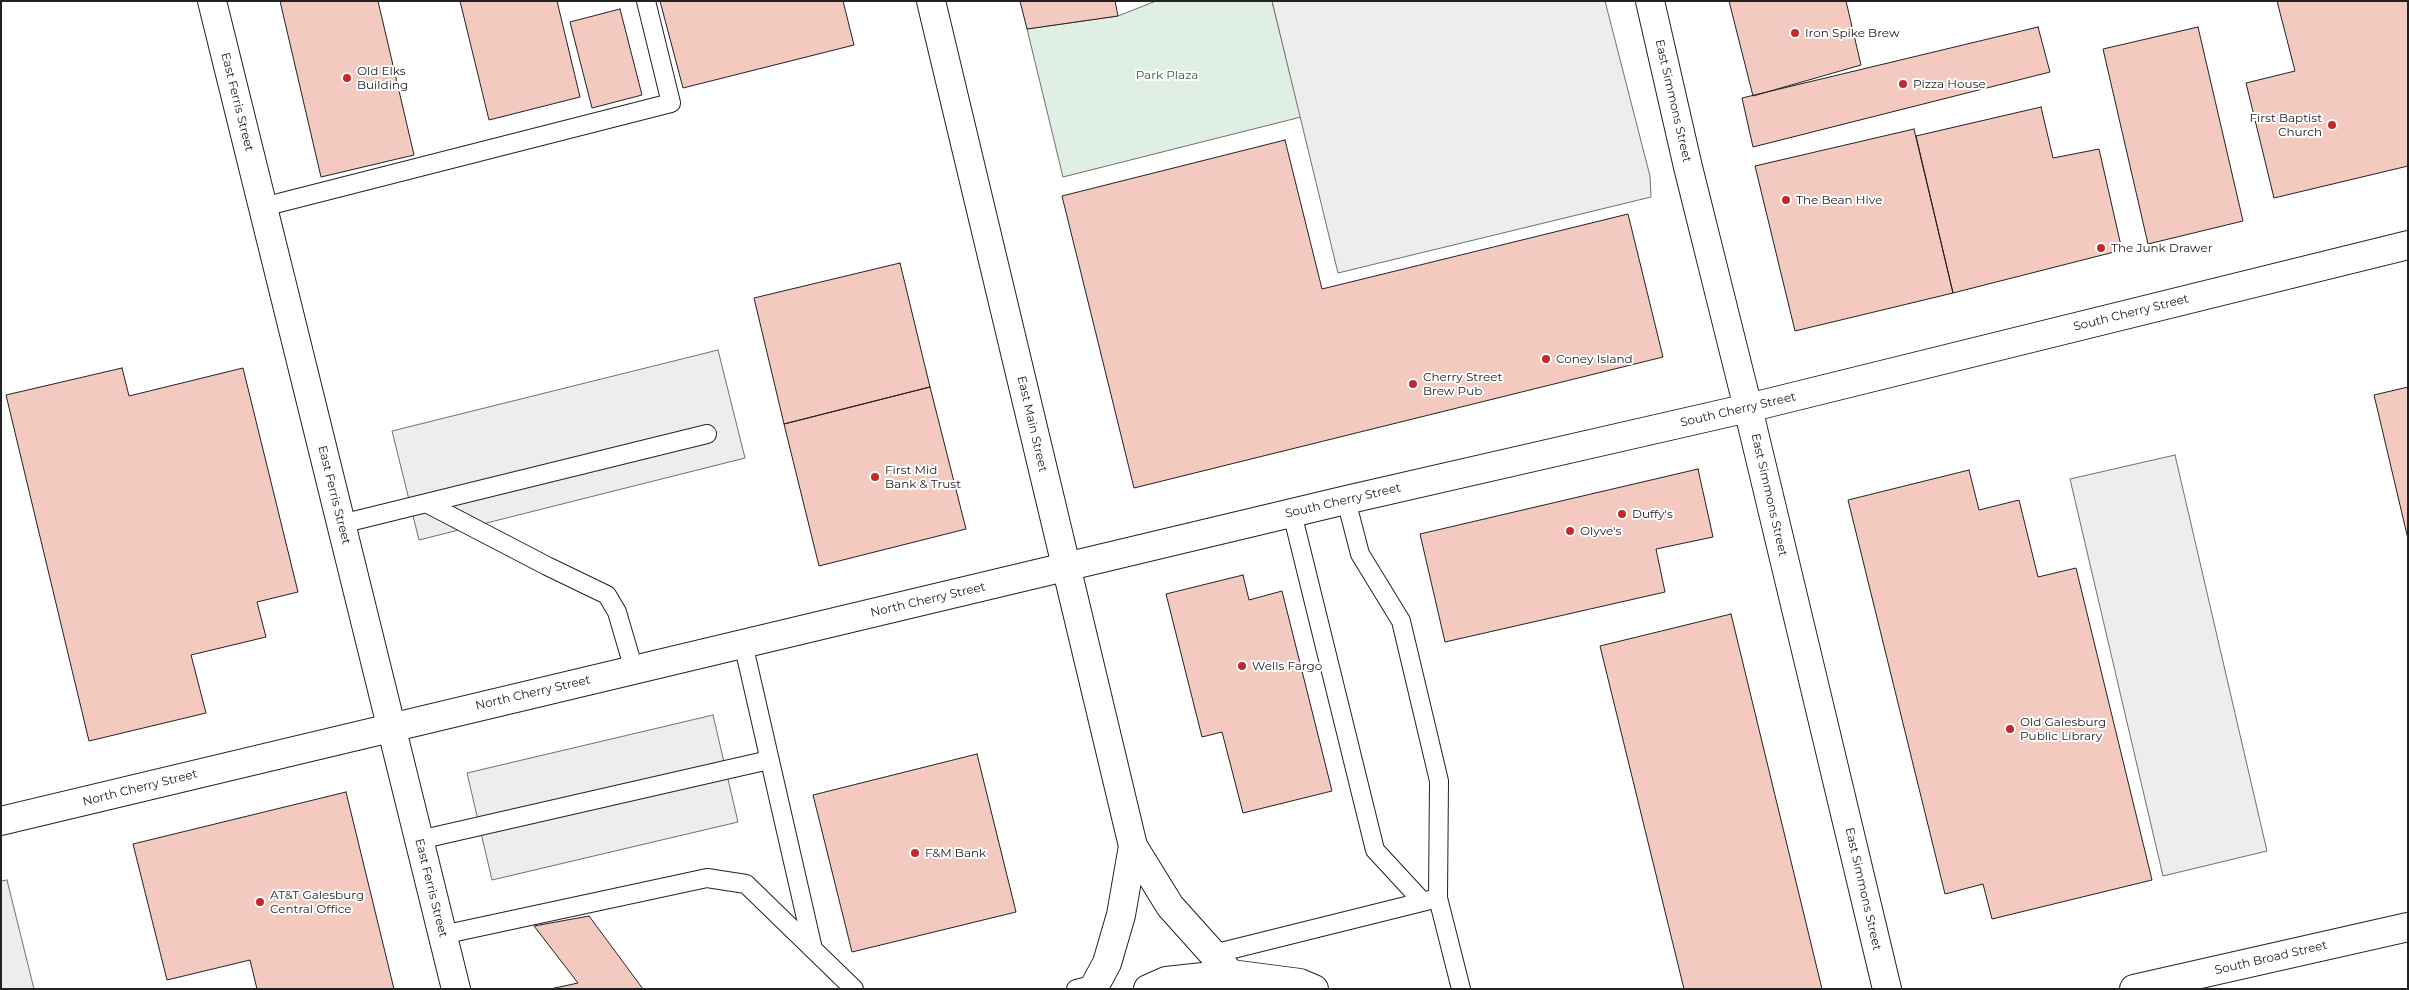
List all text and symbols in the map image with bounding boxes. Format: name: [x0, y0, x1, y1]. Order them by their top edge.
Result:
place label: Iron Spike Brew: [1805, 26, 1900, 40]
marker: Iron Spike Brew: [1789, 27, 1801, 39]
street label: East Simmons Street: [1652, 38, 1694, 164]
street label: East Ferris Street: [218, 51, 256, 153]
place label: Old Elks Building: [357, 64, 408, 92]
park label: Park Plaza: [1136, 68, 1198, 82]
marker: Old Elks Building: [341, 72, 353, 84]
place label: Pizza House: [1913, 77, 1986, 91]
marker: Pizza House: [1897, 78, 1909, 90]
place label: First Baptist Church: [2249, 111, 2322, 139]
marker: First Baptist Church: [2326, 119, 2338, 131]
place label: The Bean Hive: [1796, 193, 1882, 207]
marker: The Bean Hive: [1780, 194, 1792, 206]
place label: The Junk Drawer: [2111, 241, 2213, 255]
marker: The Junk Drawer: [2095, 242, 2107, 254]
street label: South Cherry Street: [2072, 292, 2190, 334]
place label: Coney Island: [1556, 352, 1633, 366]
marker: Coney Island: [1540, 353, 1552, 365]
place label: Cherry Street Brew Pub: [1423, 370, 1502, 398]
street label: East Main Street: [1014, 375, 1050, 473]
marker: Cherry Street Brew Pub: [1407, 378, 1419, 390]
street label: South Cherry Street: [1679, 390, 1797, 430]
street label: East Simmons Street: [1748, 432, 1790, 558]
street label: East Ferris Street: [315, 444, 353, 546]
place label: First Mid Bank & Trust: [885, 463, 961, 491]
marker: First Mid Bank & Trust: [869, 471, 881, 483]
street label: South Cherry Street: [1284, 481, 1402, 521]
place label: Duffy's: [1632, 507, 1673, 521]
marker: Duffy's: [1616, 508, 1628, 520]
place label: Olyve's: [1580, 524, 1621, 538]
marker: Olyve's: [1564, 525, 1576, 537]
street label: North Cherry Street: [869, 580, 987, 620]
place label: Wells Fargo: [1252, 659, 1322, 673]
marker: Wells Fargo: [1236, 660, 1248, 672]
street label: North Cherry Street: [474, 673, 592, 713]
place label: Old Galesburg Public Library: [2020, 715, 2106, 743]
marker: Old Galesburg Public Library: [2004, 723, 2016, 735]
street label: North Cherry Street: [81, 767, 199, 809]
street label: East Simmons Street: [1842, 826, 1884, 952]
street label: East Ferris Street: [412, 837, 450, 939]
place label: F&M Bank: [925, 846, 986, 860]
marker: F&M Bank: [909, 847, 921, 859]
place label: AT&T Galesburg Central Office: [270, 888, 364, 916]
marker: AT&T Galesburg Central Office: [254, 896, 266, 908]
street label: South Broad Street: [2213, 938, 2329, 978]

